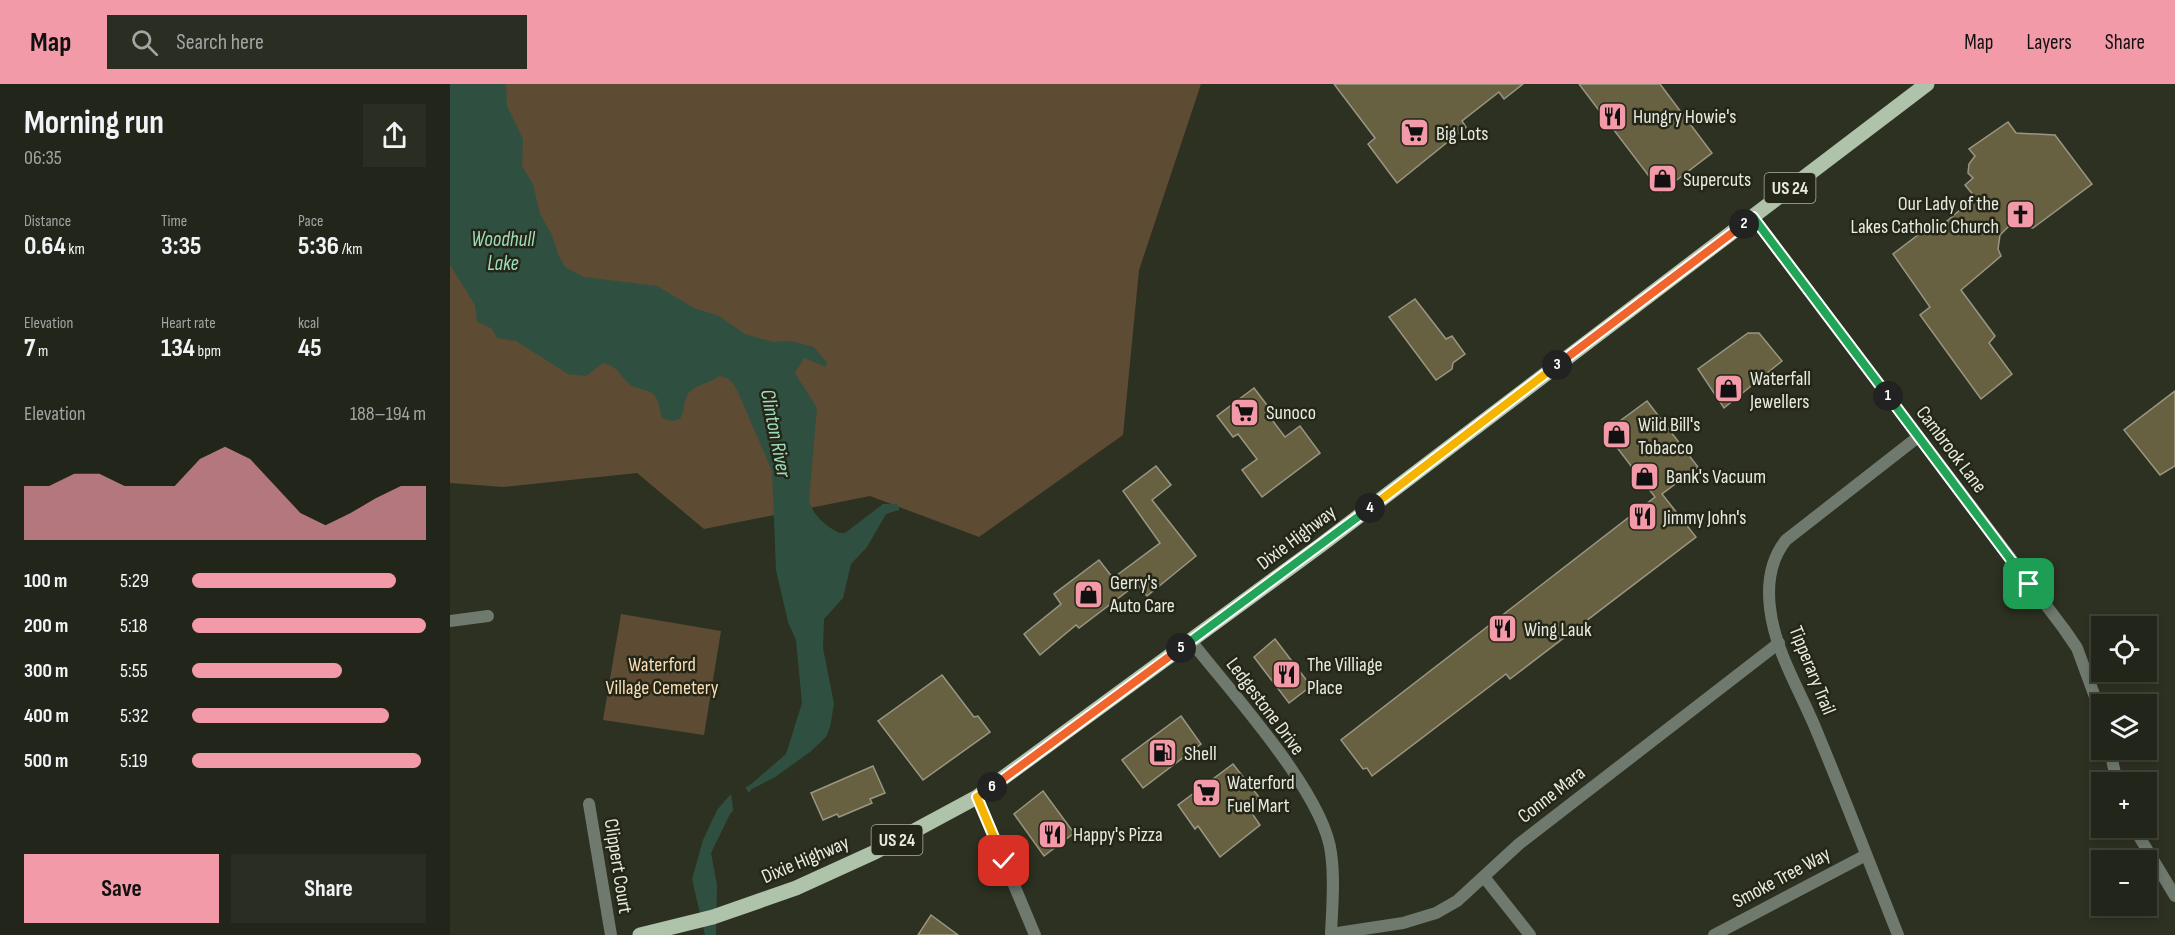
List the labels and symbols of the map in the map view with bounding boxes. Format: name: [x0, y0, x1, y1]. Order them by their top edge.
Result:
restaurant icon: Hungry Howie's: [1596, 100, 1628, 132]
place label: Hungry Howie's: [1633, 105, 1737, 129]
supermarket icon: Big Lots: [1399, 117, 1431, 149]
place label: Big Lots: [1436, 122, 1488, 146]
shop icon: Supercuts: [1646, 163, 1678, 195]
place label: Supercuts: [1683, 168, 1751, 192]
road number: US 24: [1764, 173, 1816, 203]
place label: Our Lady of the Lakes Catholic Church: [1851, 192, 1999, 239]
church icon: Our Lady of the Lakes Catholic Church: [2004, 199, 2036, 231]
pin: 2: [1729, 209, 1759, 239]
water label: Woodhull Lake: [471, 227, 536, 276]
pin: 3: [1542, 350, 1572, 380]
place label: Waterfall Jewellers: [1749, 367, 1811, 414]
shop icon: Waterfall Jewellers: [1713, 373, 1745, 405]
pin: 1: [1873, 381, 1903, 411]
water label: Clinton River: [755, 387, 796, 480]
supermarket icon: Sunoco: [1229, 396, 1261, 428]
place label: Sunoco: [1266, 401, 1316, 425]
street label: Cambrook Lane: [1911, 401, 1992, 498]
place label: Wild Bill's Tobacco: [1638, 413, 1700, 460]
shop icon: Wild Bill's Tobacco: [1601, 419, 1633, 451]
shop icon: Bank's Vacuum: [1629, 460, 1661, 492]
place label: Bank's Vacuum: [1666, 465, 1766, 489]
pin: 4: [1355, 493, 1385, 523]
street label: Dixie Highway: [1252, 500, 1341, 575]
restaurant icon: Jimmy John's: [1626, 501, 1658, 533]
place label: Jimmy John's: [1662, 506, 1746, 530]
pin: [2003, 558, 2054, 609]
place label: Gerry's Auto Care: [1109, 571, 1175, 618]
shop icon: Gerry's Auto Care: [1073, 578, 1105, 610]
restaurant icon: Wing Lauk: [1487, 613, 1519, 645]
place label: Wing Lauk: [1524, 618, 1592, 642]
street label: Tipperary Trail: [1783, 623, 1841, 718]
pin: 5: [1166, 633, 1196, 663]
park label: Waterford Village Cemetery: [606, 653, 719, 700]
street label: Ledgestone Drive: [1221, 653, 1310, 760]
place label: The Villiage Place: [1307, 653, 1383, 700]
restaurant icon: The Villiage Place: [1270, 659, 1302, 691]
fuel station icon: Shell: [1147, 737, 1179, 769]
place label: Shell: [1184, 742, 1217, 766]
street label: Conne Mara: [1513, 761, 1590, 829]
place label: Waterford Fuel Mart: [1227, 771, 1295, 818]
pin: 6: [977, 772, 1007, 802]
supermarket icon: Waterford Fuel Mart: [1190, 777, 1222, 809]
street label: Clippert Court: [599, 817, 637, 915]
restaurant icon: Happy's Pizza: [1036, 818, 1068, 850]
place label: Happy's Pizza: [1073, 823, 1163, 847]
road number: US 24: [872, 825, 922, 855]
street label: Dixie Highway: [758, 831, 853, 889]
pin: [978, 835, 1029, 886]
street label: Smoke Tree Way: [1728, 842, 1835, 914]

